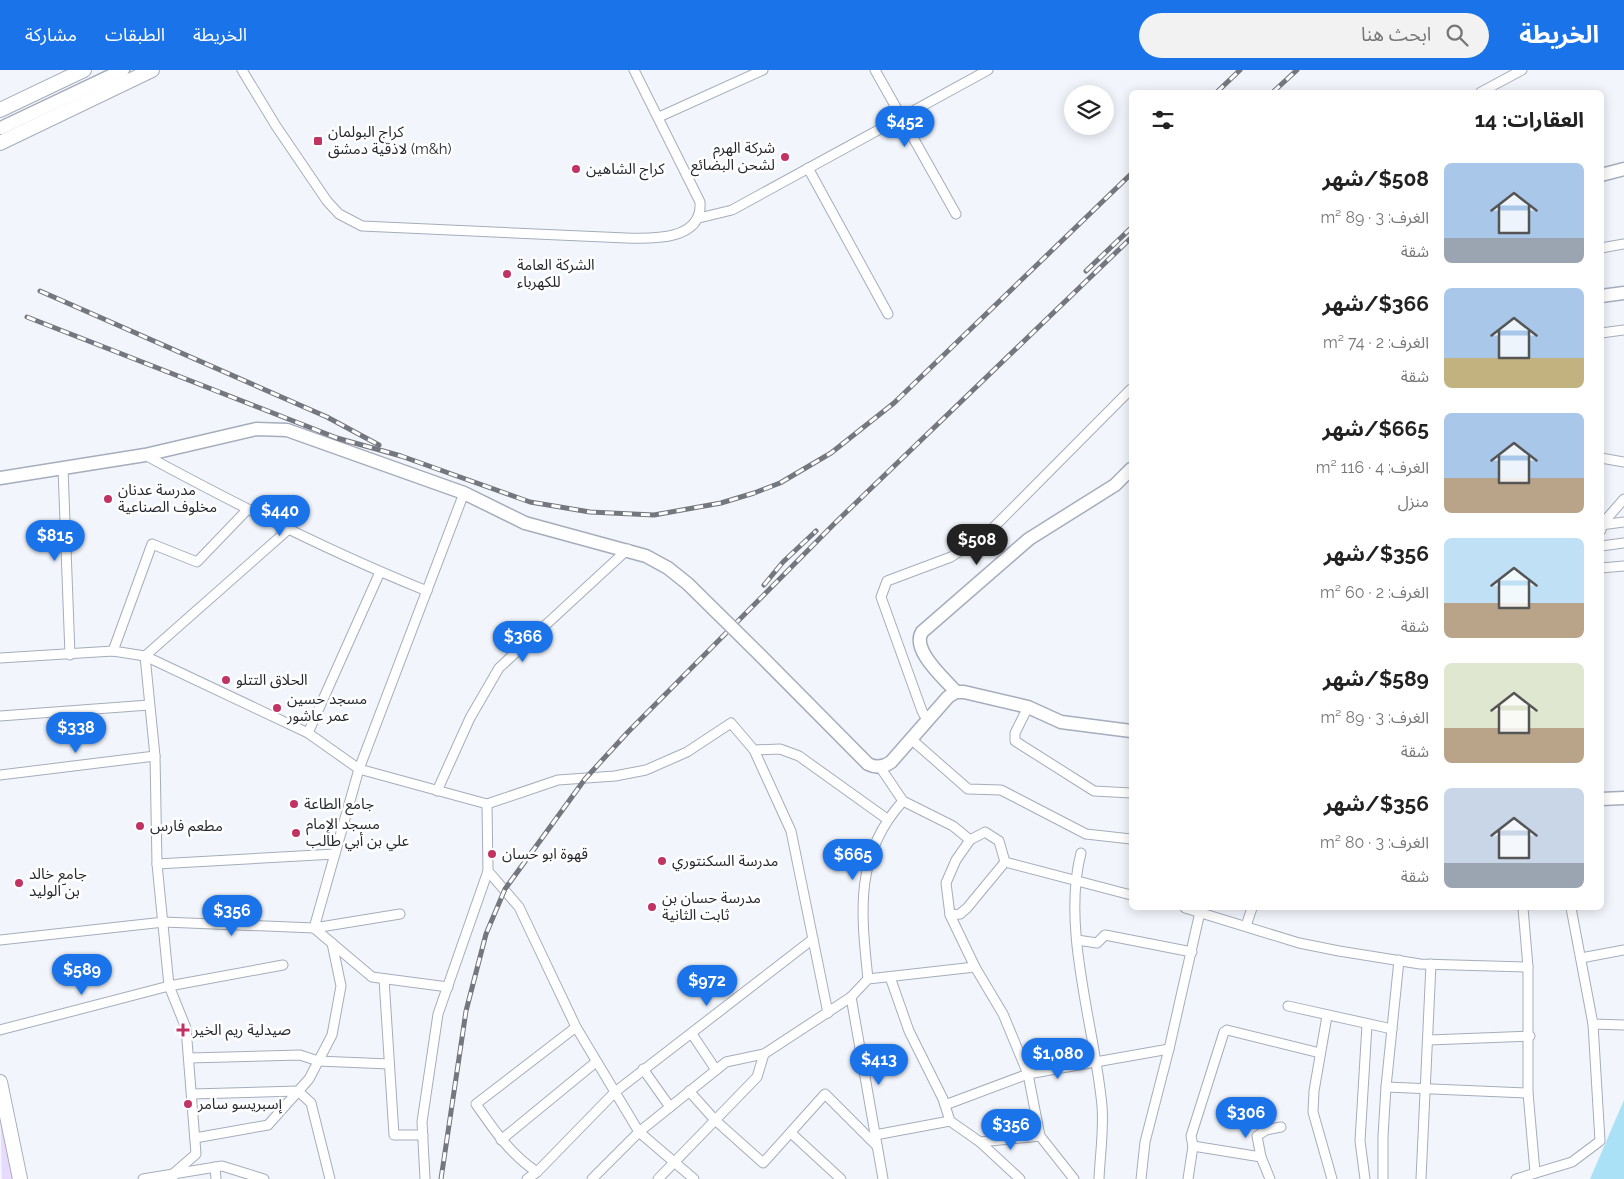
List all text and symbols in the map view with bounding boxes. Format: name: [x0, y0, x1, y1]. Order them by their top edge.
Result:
search box: [1139, 13, 1489, 58]
text: الخريطة: [1519, 20, 1599, 49]
icon: search: [1443, 21, 1471, 49]
text: ابحث هنا: [1361, 23, 1431, 45]
text: مشاركة: [25, 24, 77, 45]
text: الطبقات: [105, 24, 165, 45]
text: الخريطة: [193, 24, 247, 45]
map controls: [1064, 85, 1114, 135]
button: layers: [1064, 85, 1114, 135]
pin: $452: [875, 106, 935, 148]
icon: filters: [1149, 106, 1177, 134]
text: العقارات: 14: [1475, 107, 1584, 132]
text: $452: [886, 112, 924, 131]
place label: كراج البولمان لاذقية دمشق (m&h): [328, 123, 452, 159]
marker: كراج البولمان لاذقية دمشق (m&h): [312, 135, 324, 147]
place label: شركة الهرم لشحن البضائع: [691, 139, 775, 177]
marker: شركة الهرم لشحن البضائع: [779, 151, 791, 163]
place label: كراج الشاهين: [586, 160, 665, 181]
marker: كراج الشاهين: [570, 163, 582, 175]
text: $508/شهر: [1322, 166, 1429, 191]
icon: home: [1484, 183, 1544, 243]
text: الغرف: 3 · 89 m²: [1320, 208, 1429, 227]
text: شقة: [1401, 242, 1429, 261]
place label: الشركة العامة للكهرباء: [517, 256, 595, 291]
marker: الشركة العامة للكهرباء: [501, 268, 513, 280]
text: $366/شهر: [1323, 291, 1429, 316]
icon: home: [1484, 308, 1544, 368]
text: الغرف: 2 · 74 m²: [1323, 333, 1429, 352]
text: شقة: [1401, 367, 1429, 386]
text: $665/شهر: [1322, 416, 1429, 441]
icon: home: [1484, 433, 1544, 493]
text: الغرف: 4 · 116 m²: [1316, 458, 1429, 477]
place label: مدرسة عدنان مخلوف الصناعية: [118, 481, 217, 516]
text: منزل: [1398, 492, 1429, 511]
marker: مدرسة عدنان مخلوف الصناعية: [102, 493, 114, 505]
pin: $440: [250, 494, 310, 537]
text: $440: [261, 501, 299, 520]
pin: $815: [25, 520, 85, 562]
pin: $508: [947, 524, 1007, 566]
text: $815: [37, 526, 73, 545]
text: $508: [958, 530, 996, 549]
text: $356/شهر: [1324, 541, 1429, 566]
icon: home: [1484, 558, 1544, 618]
text: الغرف: 2 · 60 m²: [1320, 583, 1429, 602]
text: شقة: [1401, 617, 1429, 636]
pin: $366: [493, 620, 553, 663]
text: $366: [504, 627, 542, 646]
text: $589/شهر: [1323, 666, 1429, 691]
place label: الحلاق التتلو: [236, 671, 308, 689]
marker: الحلاق التتلو: [220, 674, 232, 686]
icon: home: [1484, 683, 1544, 743]
place label: مسجد حسين عمر عاشور: [286, 690, 367, 725]
marker: مسجد حسين عمر عاشور: [271, 702, 283, 714]
text: الغرف: 3 · 89 m²: [1320, 708, 1429, 727]
pin: $338: [46, 712, 106, 754]
text: $338: [57, 718, 95, 737]
text: شقة: [1401, 742, 1429, 761]
text: $356/شهر: [1324, 791, 1429, 816]
place label: جامع الطاعة: [304, 795, 374, 816]
marker: جامع الطاعة: [288, 798, 300, 810]
icon: home: [1484, 808, 1544, 868]
place label: مسجد الإمام علي بن أبي طالب: [306, 815, 409, 852]
place label: مطعم فارس: [150, 817, 223, 837]
marker: مطعم فارس: [134, 820, 146, 832]
marker: مسجد الإمام علي بن أبي طالب: [290, 827, 302, 839]
text: الغرف: 3 · 80 m²: [1320, 833, 1429, 852]
pin: $665: [823, 838, 883, 881]
place label: قهوة ابو حسان: [502, 845, 588, 863]
text: $665: [834, 845, 872, 864]
marker: قهوة ابو حسان: [486, 848, 498, 860]
place label: مدرسة السكنتوري: [672, 852, 778, 872]
marker: مدرسة السكنتوري: [656, 855, 668, 867]
place label: جامع خالد بن الوليد: [29, 865, 87, 900]
text: شقة: [1401, 867, 1429, 886]
marker: جامع خالد بن الوليد: [13, 877, 25, 889]
place label: مدرسة حسان بن ثابت الثانية: [662, 889, 761, 924]
pin: $356: [202, 894, 262, 937]
text: $356: [213, 901, 251, 920]
marker: مدرسة حسان بن ثابت الثانية: [646, 901, 658, 913]
pin: $589: [52, 954, 112, 996]
text: $589: [63, 960, 101, 979]
pin: $972: [677, 964, 737, 1007]
text: $972: [688, 971, 726, 990]
place label: صيدلية ريم الخير: [192, 1021, 291, 1041]
marker: صيدلية ريم الخير: [177, 1024, 189, 1036]
pin: $1,080: [1017, 1038, 1099, 1080]
pin: $413: [849, 1044, 909, 1086]
text: $1,080: [1032, 1044, 1084, 1063]
text: $413: [861, 1050, 897, 1069]
place label: إسبريسو سامر: [197, 1095, 283, 1114]
pin: $306: [1216, 1096, 1276, 1139]
marker: إسبريسو سامر: [182, 1098, 194, 1110]
text: $306: [1227, 1103, 1265, 1122]
pin: $356: [981, 1108, 1041, 1151]
text: $356: [992, 1115, 1030, 1134]

